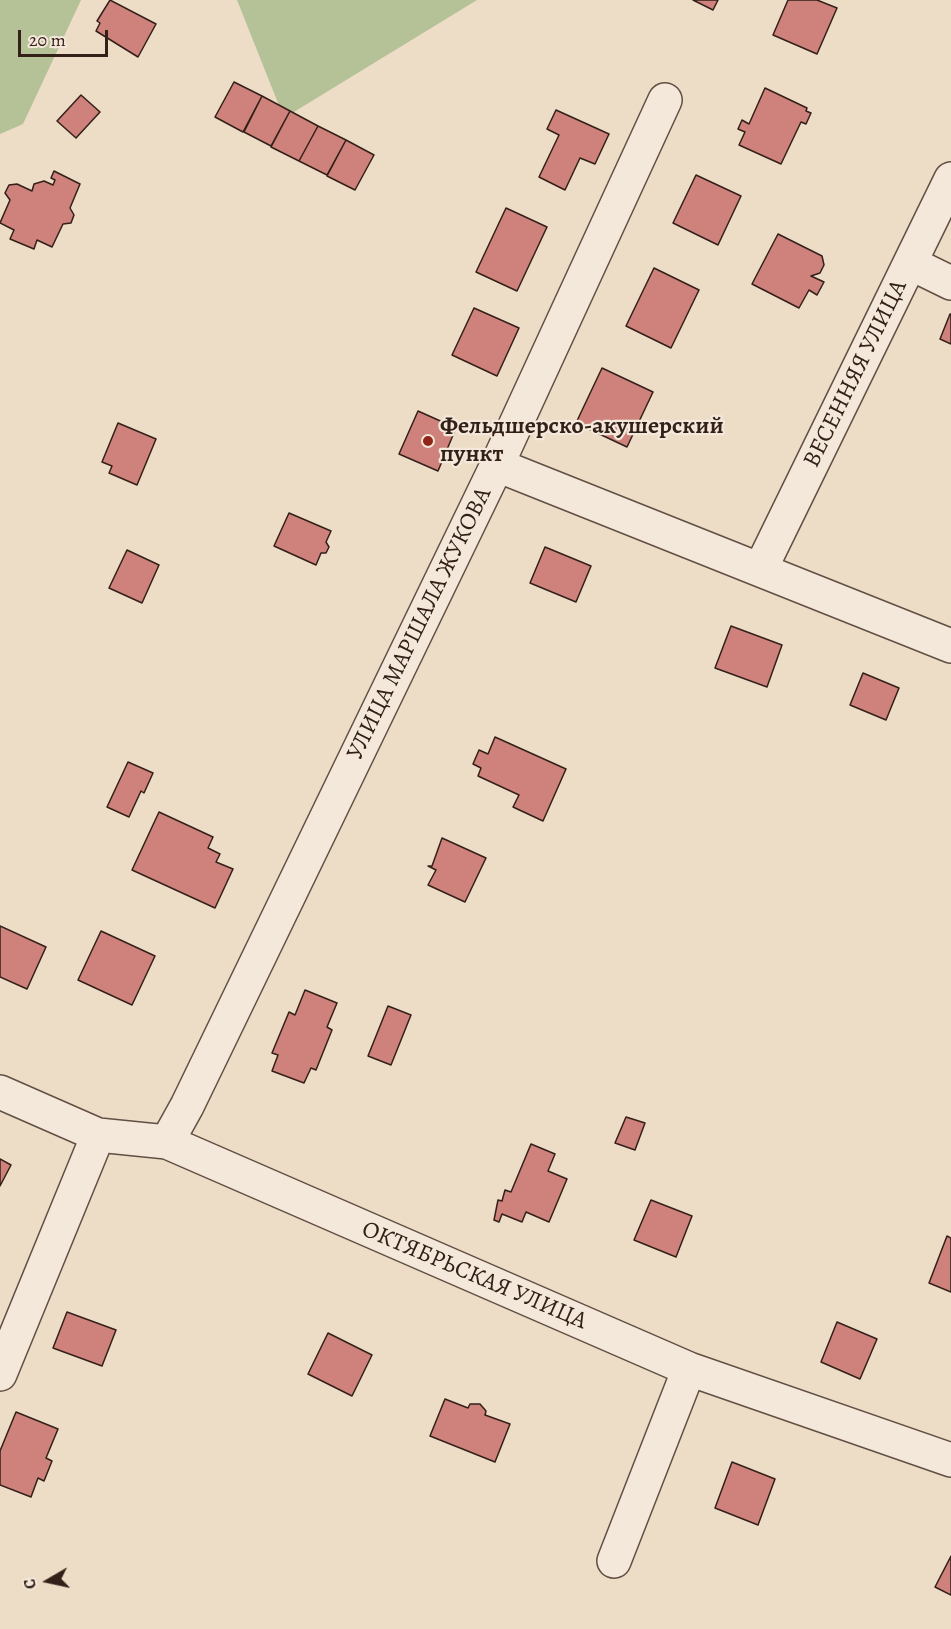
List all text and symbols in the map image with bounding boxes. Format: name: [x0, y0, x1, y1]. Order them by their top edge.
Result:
scale bar: [21, 18, 111, 56]
text: 20 m: [29, 28, 66, 52]
street label: ВЕСЕННЯЯ УЛИЦА: [798, 275, 914, 473]
place label: Фельдшерско-акушерский пункт: [440, 413, 724, 469]
marker: Фельдшерско-акушерский пункт: [421, 434, 435, 448]
street label: УЛИЦА МАРШАЛА ЖУКОВА: [341, 483, 499, 765]
street label: ОКТЯБРЬСКАЯ УЛИЦА: [357, 1216, 591, 1336]
north arrow: [18, 1551, 78, 1611]
text: С: [19, 1577, 42, 1590]

